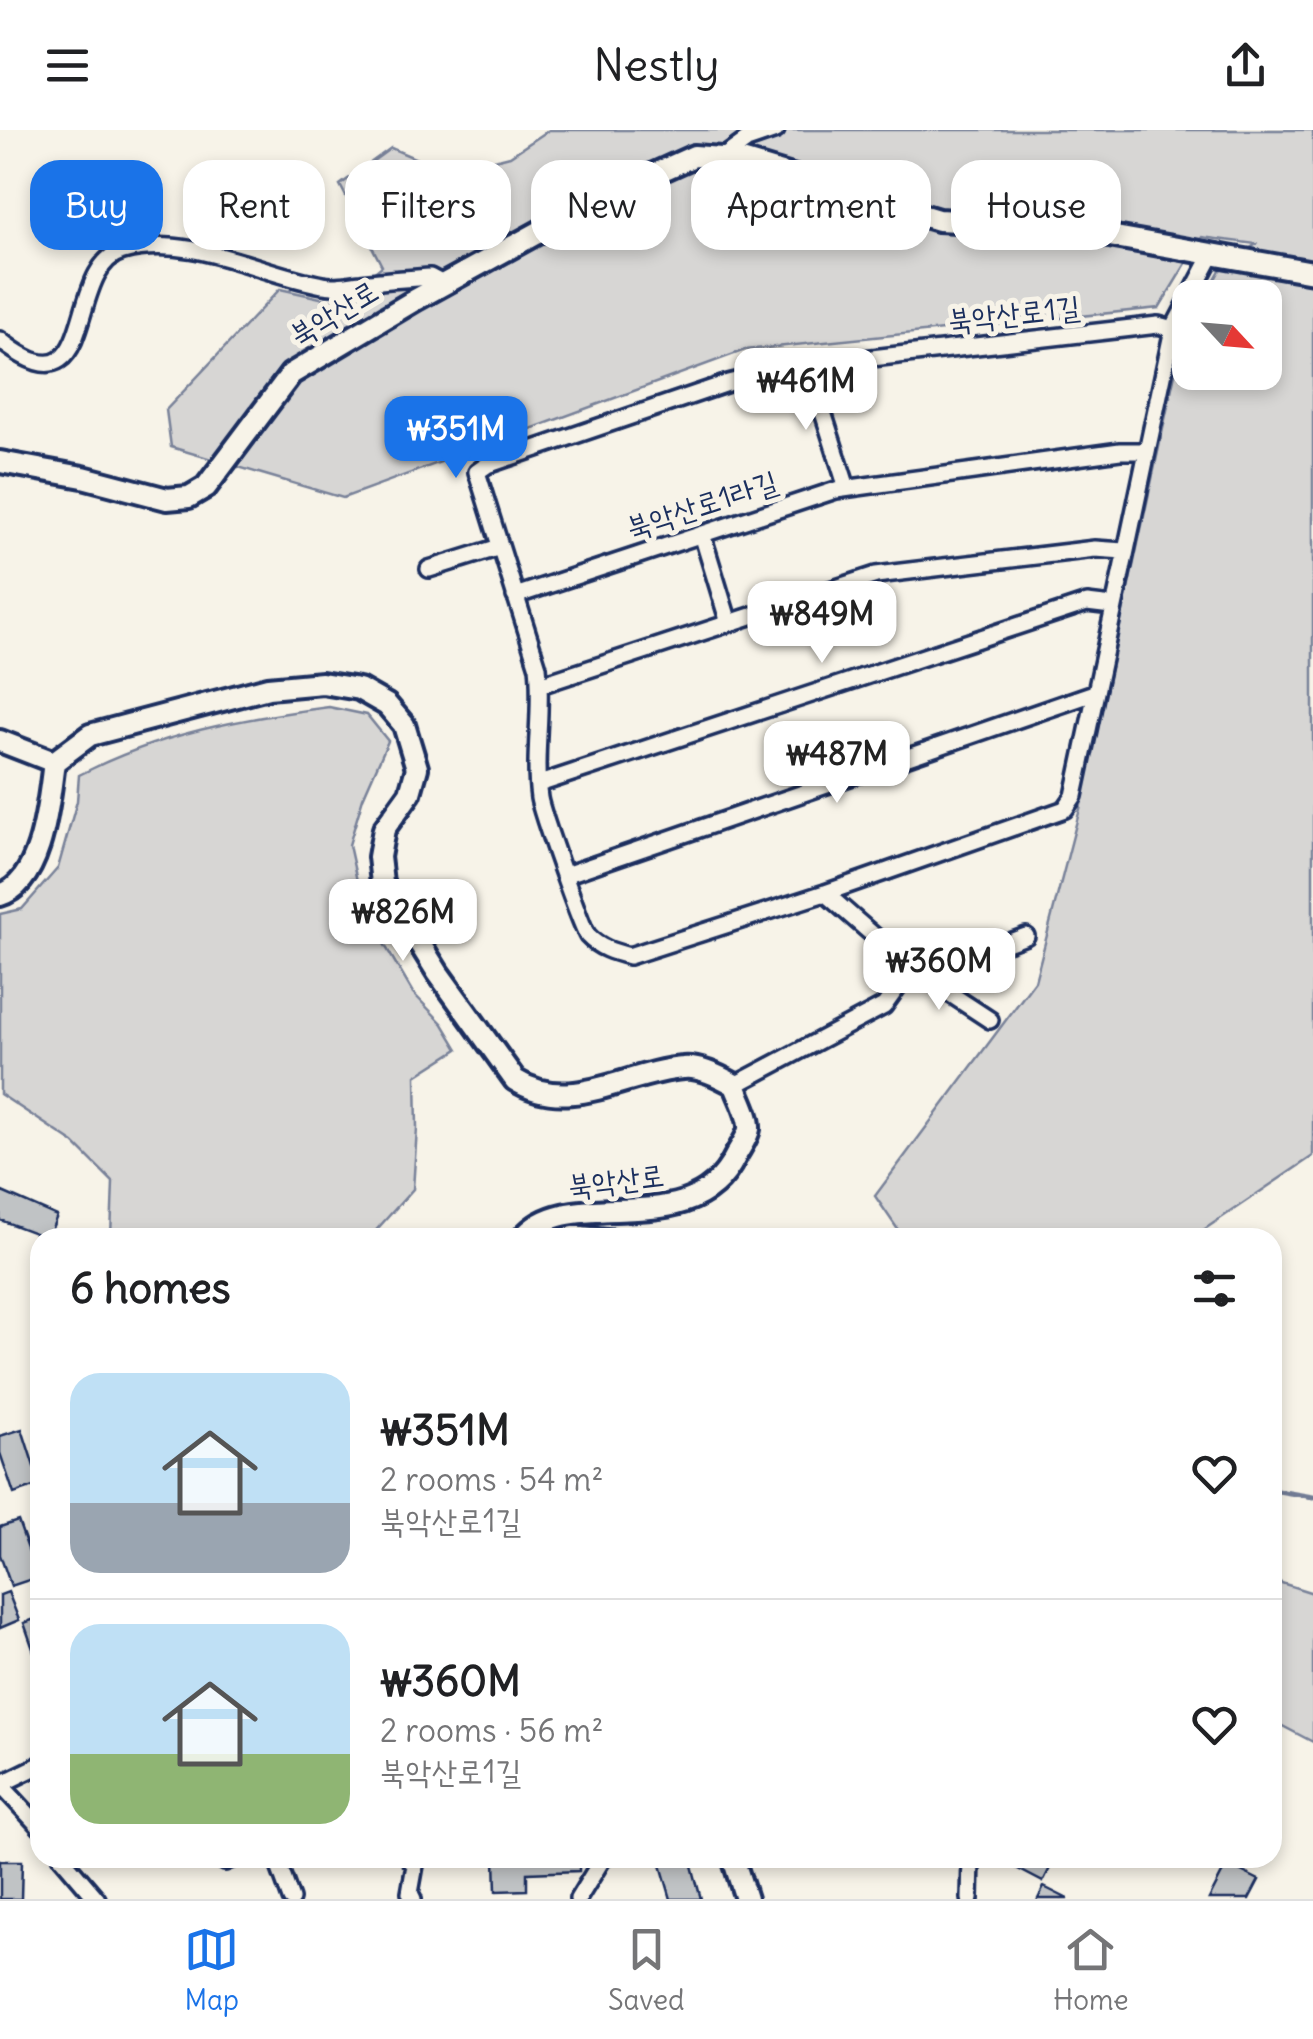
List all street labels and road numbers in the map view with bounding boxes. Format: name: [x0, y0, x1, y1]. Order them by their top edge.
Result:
street label: 북악산로: [282, 271, 385, 353]
street label: 북악산로1길: [946, 287, 1082, 339]
street label: 북악산로1라길: [621, 462, 782, 546]
street label: 북악산로: [566, 1155, 666, 1205]

